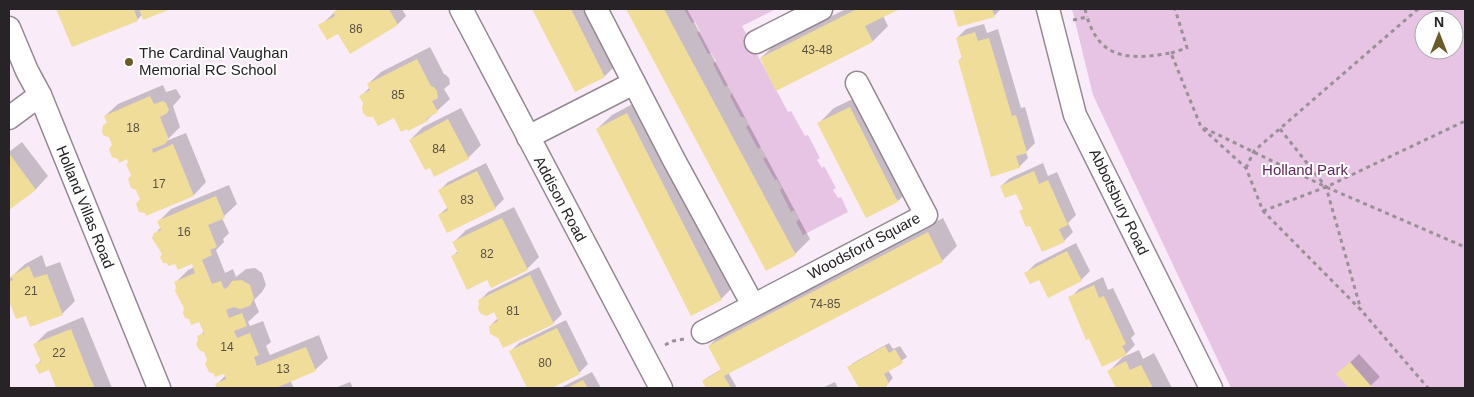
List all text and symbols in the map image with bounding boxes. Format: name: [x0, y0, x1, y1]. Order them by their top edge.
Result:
north arrow: [1414, 10, 1464, 60]
text: N: [1434, 14, 1444, 30]
house number: 86: [349, 22, 363, 36]
house number: 43-48: [802, 43, 833, 57]
place label: The Cardinal Vaughan Memorial RC School: [139, 44, 288, 78]
marker: The Cardinal Vaughan Memorial RC School: [123, 56, 135, 68]
house number: 85: [391, 88, 405, 102]
house number: 18: [126, 121, 140, 135]
house number: 84: [432, 142, 446, 156]
street label: Holland Villas Road: [53, 143, 118, 271]
street label: Abbotsbury Road: [1086, 146, 1152, 258]
street label: Addison Road: [531, 153, 590, 244]
park label: Holland Park: [1262, 161, 1348, 178]
house number: 17: [152, 177, 166, 191]
house number: 83: [460, 193, 474, 207]
street label: Woodsford Square: [805, 209, 923, 282]
house number: 16: [177, 225, 191, 239]
house number: 82: [480, 247, 494, 261]
house number: 21: [24, 284, 38, 298]
house number: 74-85: [810, 297, 841, 311]
house number: 81: [506, 304, 520, 318]
house number: 14: [220, 340, 234, 354]
house number: 22: [52, 346, 66, 360]
house number: 80: [538, 356, 552, 370]
house number: 13: [276, 362, 290, 376]

